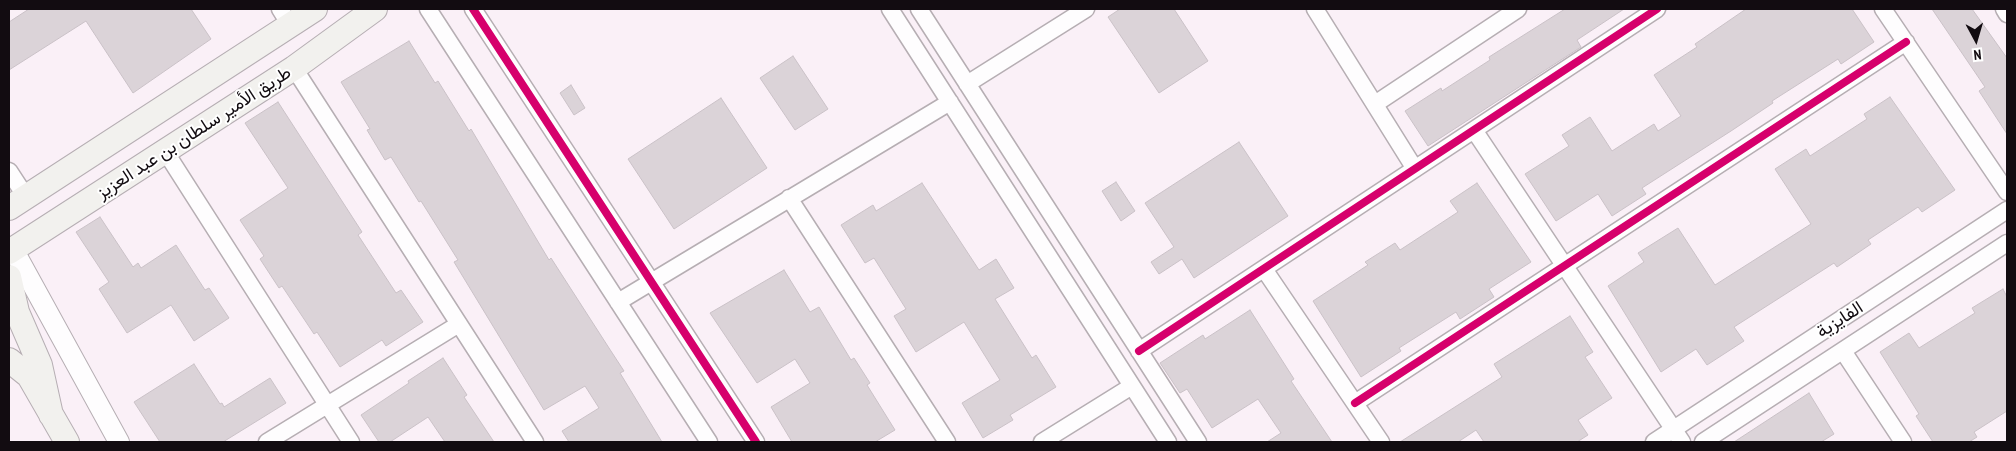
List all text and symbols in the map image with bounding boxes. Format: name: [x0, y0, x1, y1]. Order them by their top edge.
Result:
north arrow: [1951, 15, 2001, 65]
text: N: [1973, 46, 1982, 64]
street label: طريق الأمير سلطان بن عبد العزيز: [93, 62, 295, 204]
street label: الفايزية: [1813, 297, 1867, 343]

